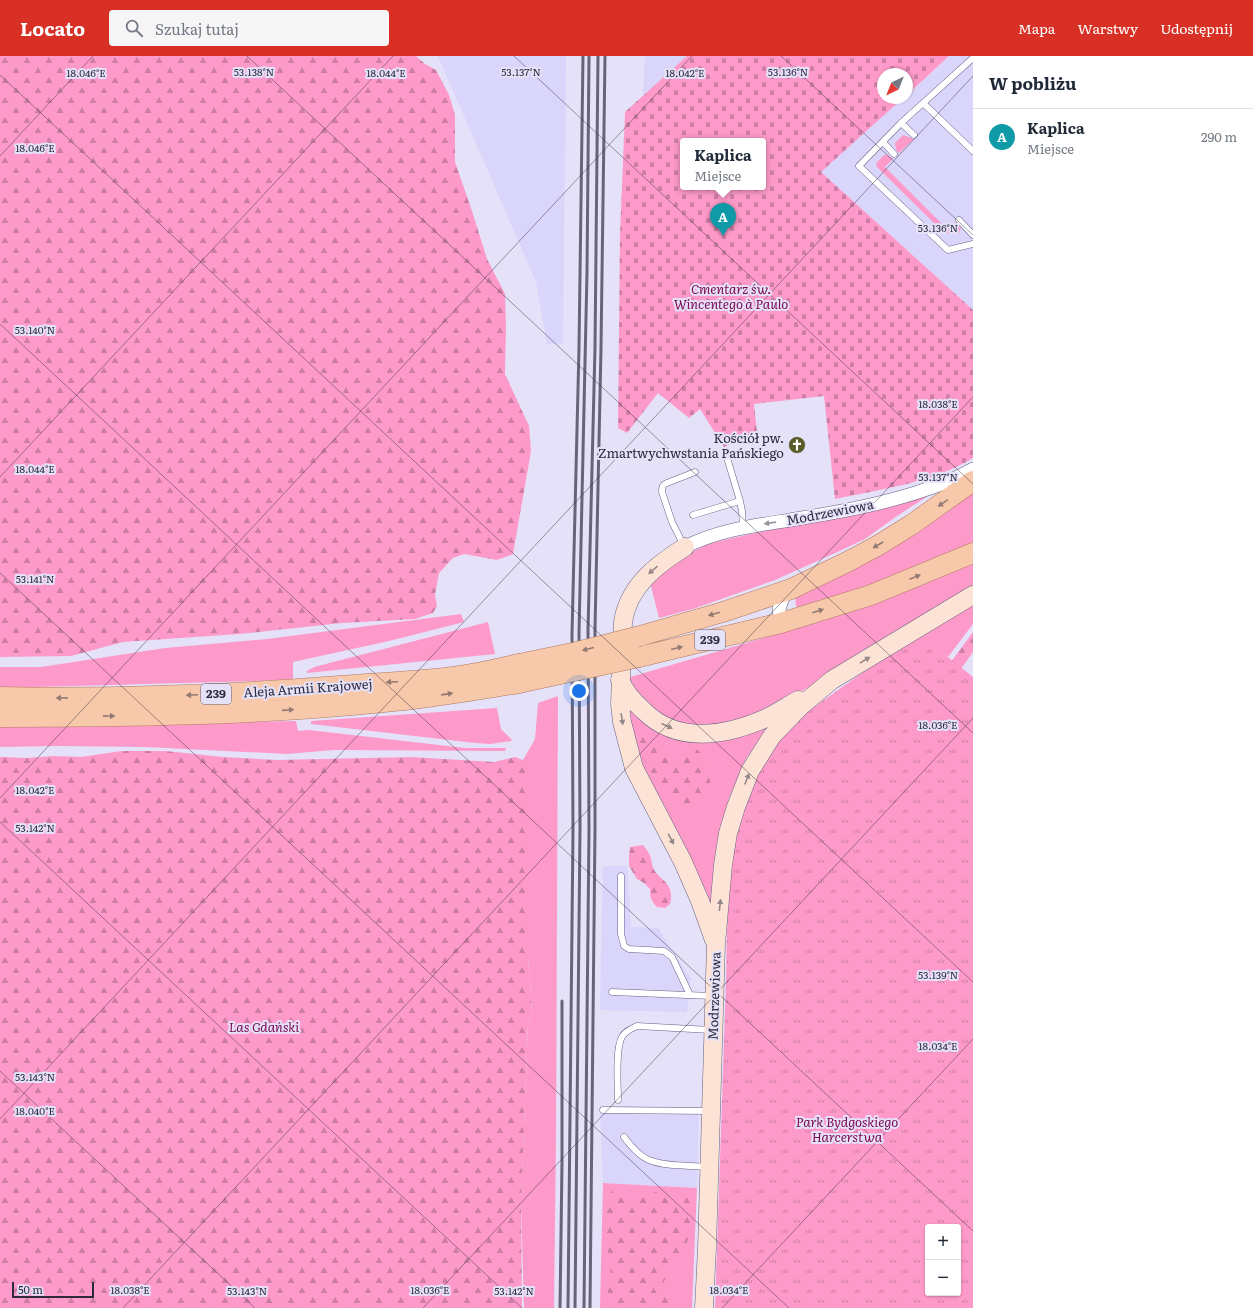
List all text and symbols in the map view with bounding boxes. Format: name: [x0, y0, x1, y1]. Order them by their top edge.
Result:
search box: [109, 10, 389, 46]
text: Locato: [20, 14, 85, 42]
icon: search: [123, 17, 145, 39]
text: Szukaj tutaj: [155, 17, 239, 40]
text: Mapa: [1018, 18, 1055, 38]
text: Warstwy: [1077, 18, 1138, 38]
text: Udostępnij: [1160, 18, 1233, 38]
text: 53.138°N: [234, 64, 274, 79]
text: 53.137°N: [501, 64, 541, 79]
text: 53.136°N: [768, 64, 808, 79]
text: 18.046°E: [66, 65, 106, 80]
text: 18.044°E: [366, 65, 406, 80]
text: 18.042°E: [666, 65, 704, 80]
north arrow: [877, 68, 913, 104]
text: W pobliżu: [989, 70, 1077, 95]
text: Kaplica: [1027, 116, 1085, 139]
text: A: [997, 127, 1007, 146]
text: 290 m: [1201, 127, 1237, 146]
popup: [680, 138, 766, 190]
text: Miejsce: [1027, 139, 1074, 158]
text: 18.046°E: [15, 140, 55, 155]
text: Kaplica: [694, 143, 752, 166]
text: Miejsce: [694, 166, 741, 185]
pin: A: [710, 203, 736, 236]
text: 53.136°N: [918, 220, 958, 235]
park label: Cmentarz św. Wincentego à Paulo: [674, 279, 788, 313]
text: 53.140°N: [15, 322, 55, 337]
text: 18.038°E: [918, 396, 958, 411]
place label: Kościół pw. Zmartwychwstania Pańskiego: [598, 428, 784, 462]
church icon: Kościół pw. Zmartwychwstania Pańskiego: [787, 435, 807, 455]
text: 18.044°E: [15, 461, 55, 476]
text: 53.137°N: [918, 469, 958, 484]
street label: Modrzewiowa: [785, 494, 875, 529]
one-way arrow: [937, 499, 948, 507]
one-way arrow: [764, 520, 776, 526]
one-way arrow: [873, 541, 883, 549]
one-way arrow: [648, 565, 658, 574]
text: 53.141°N: [16, 571, 54, 586]
one-way arrow: [909, 574, 921, 580]
one-way arrow: [812, 608, 824, 614]
one-way arrow: [707, 611, 719, 617]
road number: 239: [695, 630, 725, 650]
one-way arrow: [671, 645, 683, 651]
one-way arrow: [582, 646, 595, 652]
one-way arrow: [860, 656, 870, 664]
street label: Aleja Armii Krajowej: [243, 674, 373, 701]
one-way arrow: [385, 679, 398, 685]
your location: [569, 681, 589, 701]
road number: 239: [201, 684, 231, 704]
one-way arrow: [441, 691, 453, 697]
one-way arrow: [185, 692, 198, 698]
one-way arrow: [56, 694, 68, 701]
one-way arrow: [282, 706, 294, 713]
one-way arrow: [103, 713, 116, 719]
one-way arrow: [619, 713, 625, 725]
text: 18.036°E: [919, 717, 958, 732]
one-way arrow: [661, 723, 673, 729]
one-way arrow: [744, 772, 750, 784]
text: 18.042°E: [16, 782, 54, 797]
text: 53.142°N: [15, 820, 55, 835]
one-way arrow: [667, 833, 674, 845]
one-way arrow: [716, 899, 723, 911]
street label: Modrzewiowa: [702, 951, 725, 1041]
text: 53.139°N: [918, 967, 958, 982]
park label: Las Gdański: [229, 1017, 299, 1036]
text: 18.034°E: [919, 1038, 957, 1053]
text: 53.143°N: [15, 1069, 55, 1084]
text: 18.040°E: [15, 1103, 55, 1118]
park label: Park Bydgoskiego Harcerstwa: [796, 1112, 898, 1146]
map controls: [925, 1224, 961, 1296]
button: +: [925, 1224, 961, 1260]
button: −: [925, 1260, 961, 1296]
scale bar: [12, 1280, 94, 1299]
text: 50 m: [18, 1281, 43, 1297]
text: 18.038°E: [110, 1282, 150, 1297]
text: 18.036°E: [411, 1282, 450, 1297]
text: 18.034°E: [710, 1282, 748, 1297]
text: 53.143°N: [227, 1283, 267, 1298]
text: 53.142°N: [494, 1283, 534, 1298]

